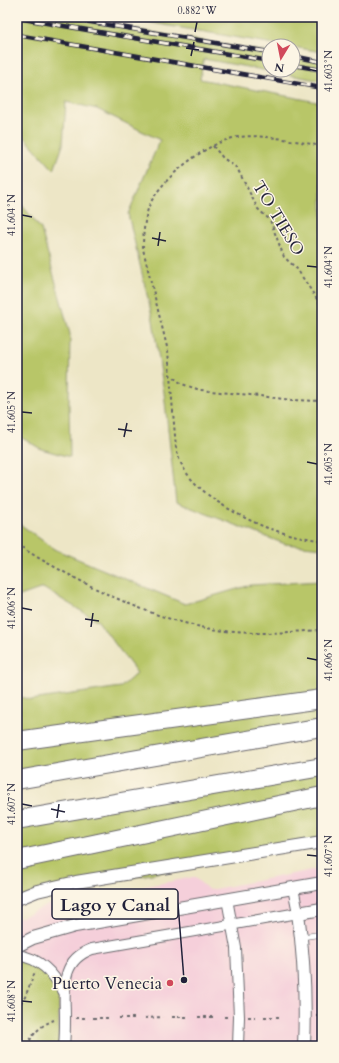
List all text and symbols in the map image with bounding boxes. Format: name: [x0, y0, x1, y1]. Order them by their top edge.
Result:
text: 0.882°W: [177, 4, 218, 18]
north arrow: [261, 38, 301, 78]
text: 41.603°N: [322, 50, 336, 92]
text: N: [273, 59, 285, 76]
street label: TO TIESO: [247, 176, 310, 260]
text: 41.604°N: [5, 194, 19, 236]
text: 41.604°N: [322, 246, 336, 288]
text: 41.605°N: [5, 391, 19, 433]
text: 41.605°N: [322, 443, 336, 485]
text: 41.606°N: [5, 587, 19, 629]
text: 41.606°N: [322, 639, 336, 681]
text: 41.607°N: [5, 783, 19, 825]
text: 41.607°N: [322, 835, 336, 877]
callout: Lago y Canal: [52, 889, 178, 919]
text: Lago y Canal: [60, 893, 170, 918]
place label: Puerto Venecia: [52, 972, 163, 995]
marker: Puerto Venecia: [165, 978, 175, 988]
text: 41.608°N: [5, 980, 19, 1022]

